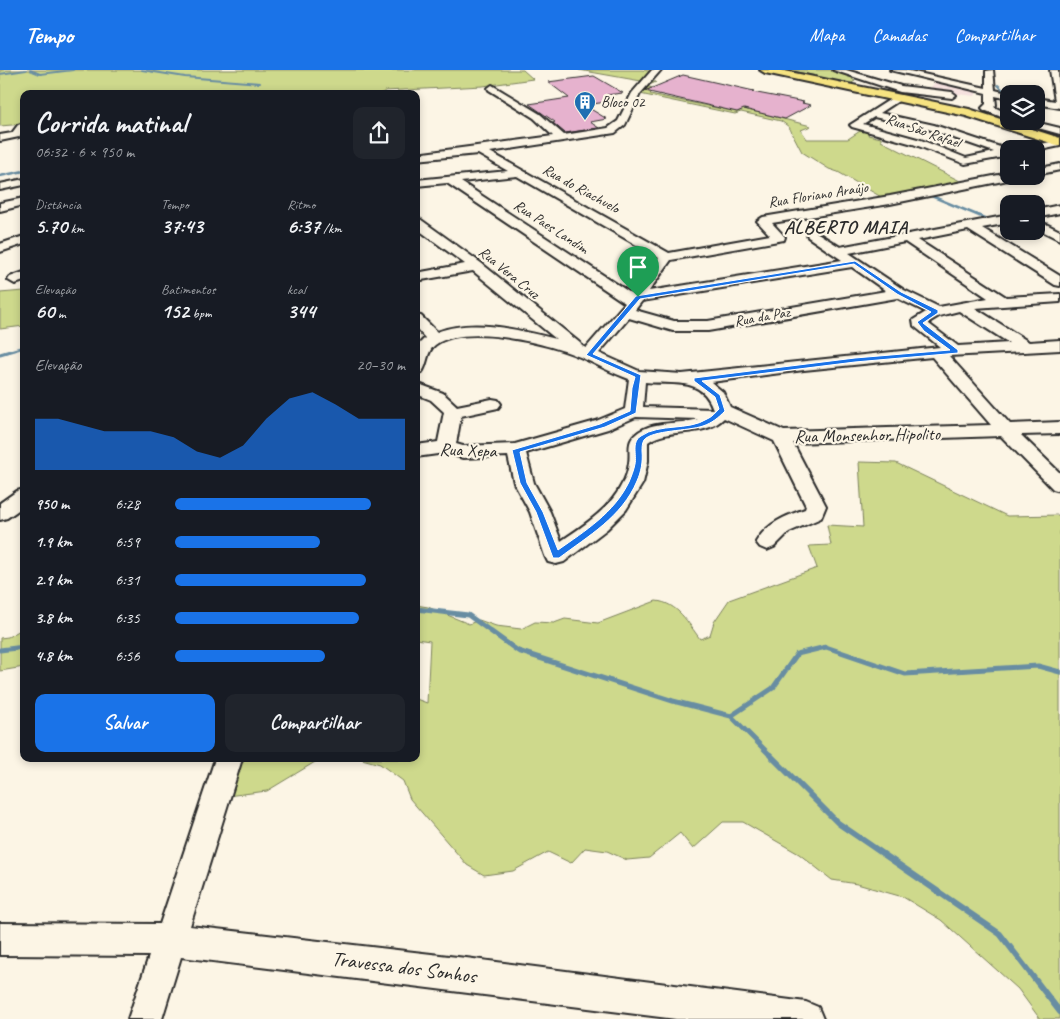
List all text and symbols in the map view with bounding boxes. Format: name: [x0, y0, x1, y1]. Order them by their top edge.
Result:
text: Tempo: [25, 20, 73, 50]
text: Mapa: [810, 24, 844, 46]
text: Camadas: [872, 24, 927, 46]
text: Compartilhar: [955, 24, 1035, 46]
map controls: [1000, 85, 1045, 240]
button: layers: [1000, 85, 1045, 130]
building icon: Bloco 02: [573, 90, 597, 121]
place label: Bloco 02: [601, 93, 646, 112]
text: Corrida matinal: [35, 105, 187, 140]
button: share: [353, 107, 405, 159]
street label: Rua São Rafael: [883, 109, 965, 153]
button: +: [1000, 140, 1045, 185]
text: 06:32 · 6 × 950 m: [35, 142, 134, 162]
street label: Rua do Riachuelo: [539, 160, 624, 219]
street label: Rua Floriano Araújo: [767, 178, 870, 212]
button: −: [1000, 195, 1045, 240]
text: Distância: [35, 196, 81, 213]
text: Tempo: [161, 196, 189, 213]
text: Ritmo: [287, 196, 315, 213]
street label: Rua Paes Landim: [510, 196, 593, 259]
text: 5.70: [35, 213, 67, 239]
text: 37:43: [161, 213, 203, 239]
text: 6:37: [287, 213, 320, 239]
district label: ALBERTO MAIA: [784, 215, 908, 239]
text: km: [67, 220, 84, 237]
text: /km: [320, 220, 342, 237]
street label: Rua Vera Cruz: [475, 243, 544, 304]
pin: [617, 246, 659, 297]
icon: arrive: [624, 253, 652, 281]
text: Elevação: [35, 281, 76, 298]
text: Batimentos: [161, 281, 215, 298]
text: kcal: [287, 281, 306, 298]
text: 60: [35, 298, 54, 324]
text: 152: [161, 298, 189, 324]
text: 344: [287, 298, 315, 324]
street label: Rua da Paz: [733, 303, 793, 331]
text: m: [54, 305, 66, 322]
text: bpm: [189, 305, 212, 322]
text: Elevação: [35, 355, 81, 375]
text: 20–30 m: [356, 355, 405, 375]
street label: Rua Monsenhor Hipolito: [794, 423, 942, 447]
street label: Rua Xepa: [439, 438, 498, 462]
text: 950 m: [35, 494, 69, 514]
text: 6:28: [115, 494, 140, 514]
text: 1.9 km: [35, 532, 72, 552]
text: 6:59: [115, 532, 140, 552]
text: 2.9 km: [35, 570, 72, 590]
text: 6:31: [115, 570, 140, 590]
text: 3.8 km: [35, 608, 72, 628]
text: 6:35: [115, 608, 140, 628]
text: 4.8 km: [35, 646, 72, 666]
text: 6:56: [115, 646, 140, 666]
button: Salvar: [35, 694, 215, 752]
button: Compartilhar: [225, 694, 405, 752]
street label: Travessa dos Sonhos: [330, 945, 480, 989]

